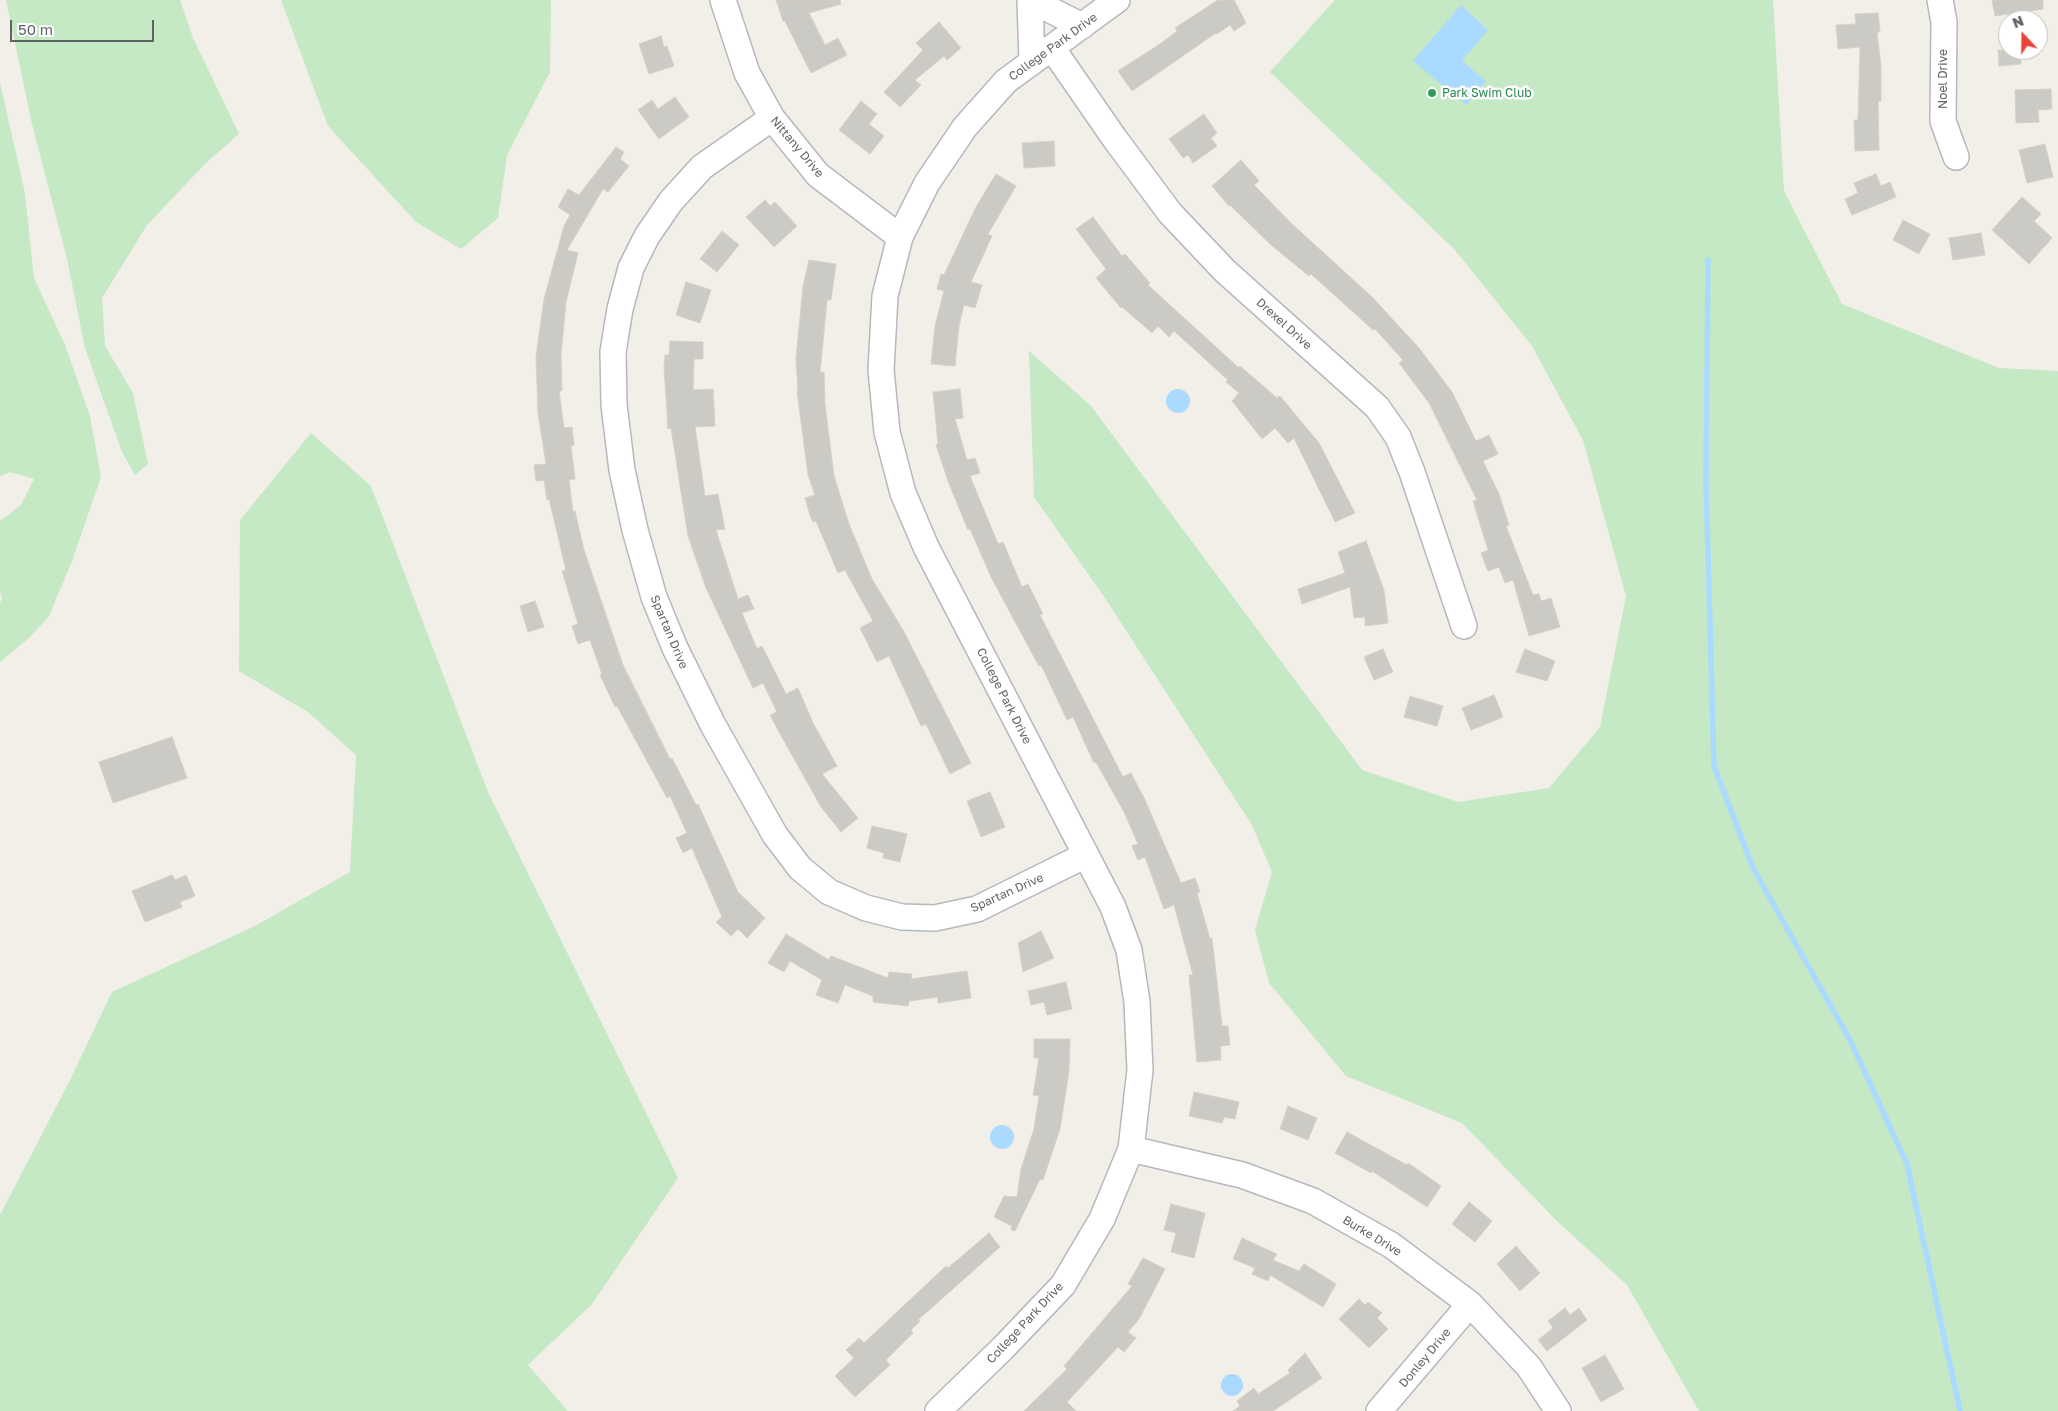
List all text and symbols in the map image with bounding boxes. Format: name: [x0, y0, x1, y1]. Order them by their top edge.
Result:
scale bar: [12, 10, 156, 42]
street label: College Park Drive: [1006, 10, 1100, 84]
north arrow: [1998, 10, 2048, 60]
text: N: [2010, 12, 2026, 31]
text: 50 m: [18, 20, 53, 38]
street label: Noel Drive: [1936, 49, 1950, 109]
place label: Park Swim Club: [1442, 86, 1532, 100]
marker: Park Swim Club: [1426, 87, 1438, 99]
street label: Nittany Drive: [767, 114, 827, 180]
street label: Drexel Drive: [1253, 295, 1315, 353]
street label: Spartan Drive: [647, 593, 691, 671]
street label: College Park Drive: [974, 646, 1034, 746]
street label: Spartan Drive: [968, 870, 1046, 916]
street label: Burke Drive: [1340, 1213, 1404, 1259]
street label: College Park Drive: [984, 1279, 1066, 1367]
street label: Donley Drive: [1396, 1325, 1454, 1391]

